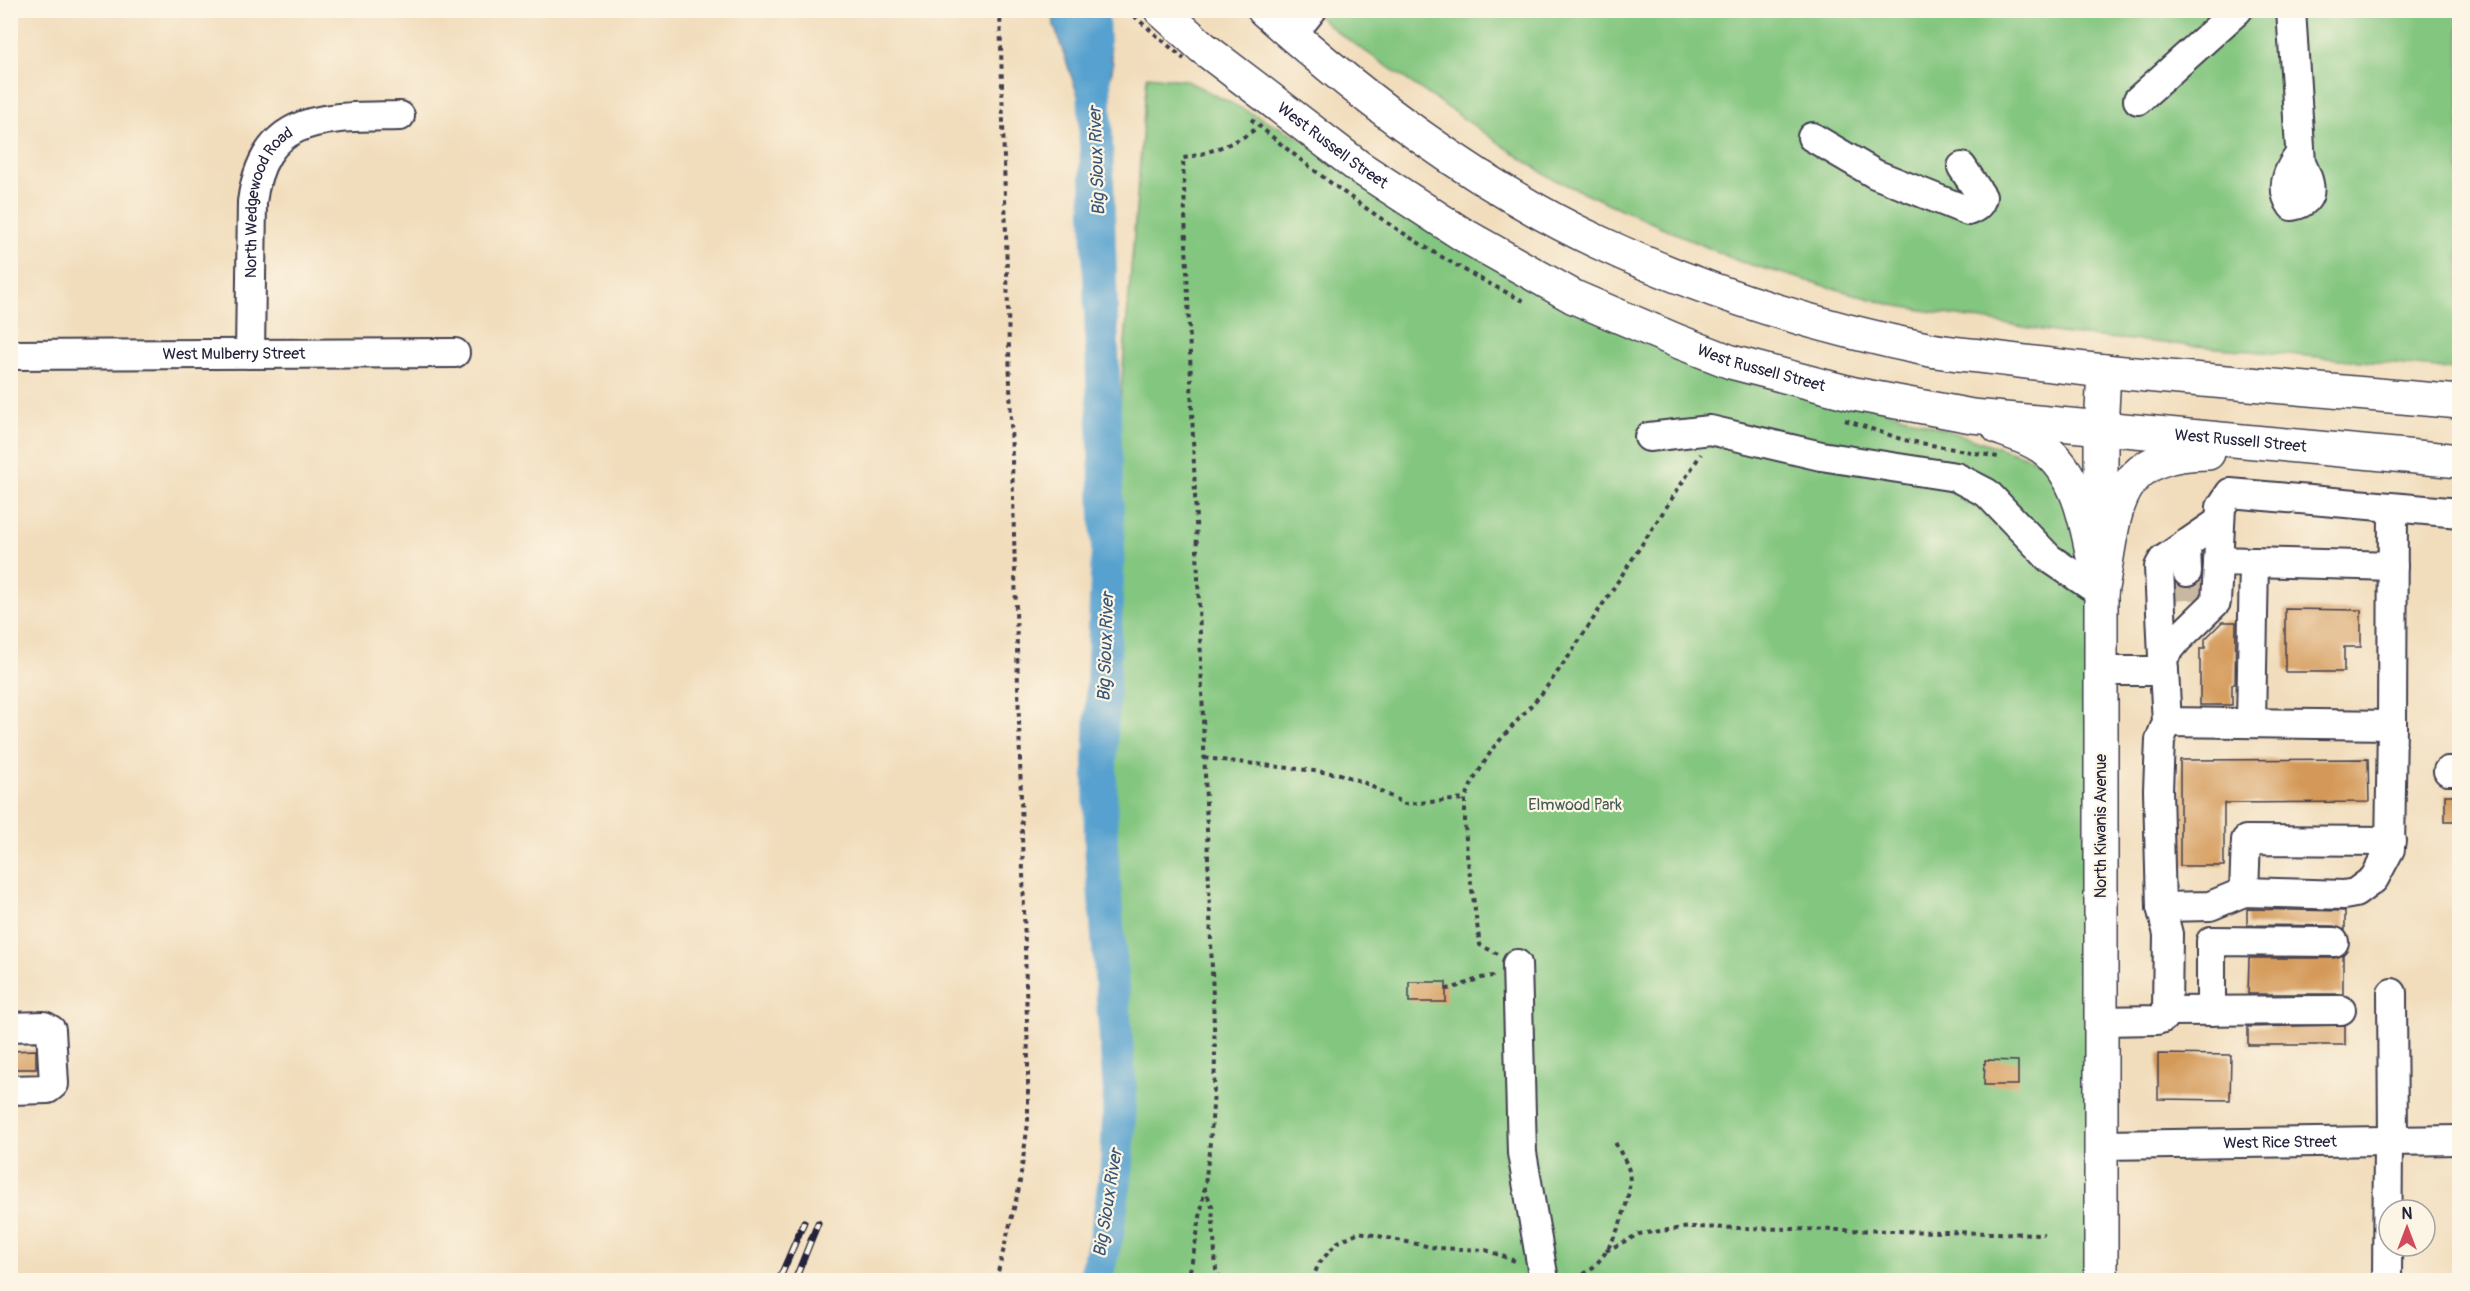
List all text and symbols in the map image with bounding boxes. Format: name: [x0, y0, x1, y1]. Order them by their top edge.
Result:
street label: West Russell Street: [1273, 98, 1392, 193]
water label: Big Sioux River: [1084, 103, 1110, 216]
street label: North Wedgewood Road: [241, 123, 297, 278]
street label: West Russell Street: [1694, 340, 1828, 396]
street label: West Mulberry Street: [162, 344, 306, 364]
street label: West Russell Street: [2174, 425, 2308, 457]
water label: Big Sioux River: [1093, 589, 1119, 702]
street label: North Kiwanis Avenue: [2091, 754, 2111, 898]
park label: Elmwood Park: [1528, 795, 1622, 815]
street label: West Rice Street: [2223, 1132, 2338, 1153]
water label: Big Sioux River: [1088, 1145, 1128, 1259]
north arrow: [2377, 1198, 2437, 1258]
text: N: [2402, 1204, 2413, 1224]

